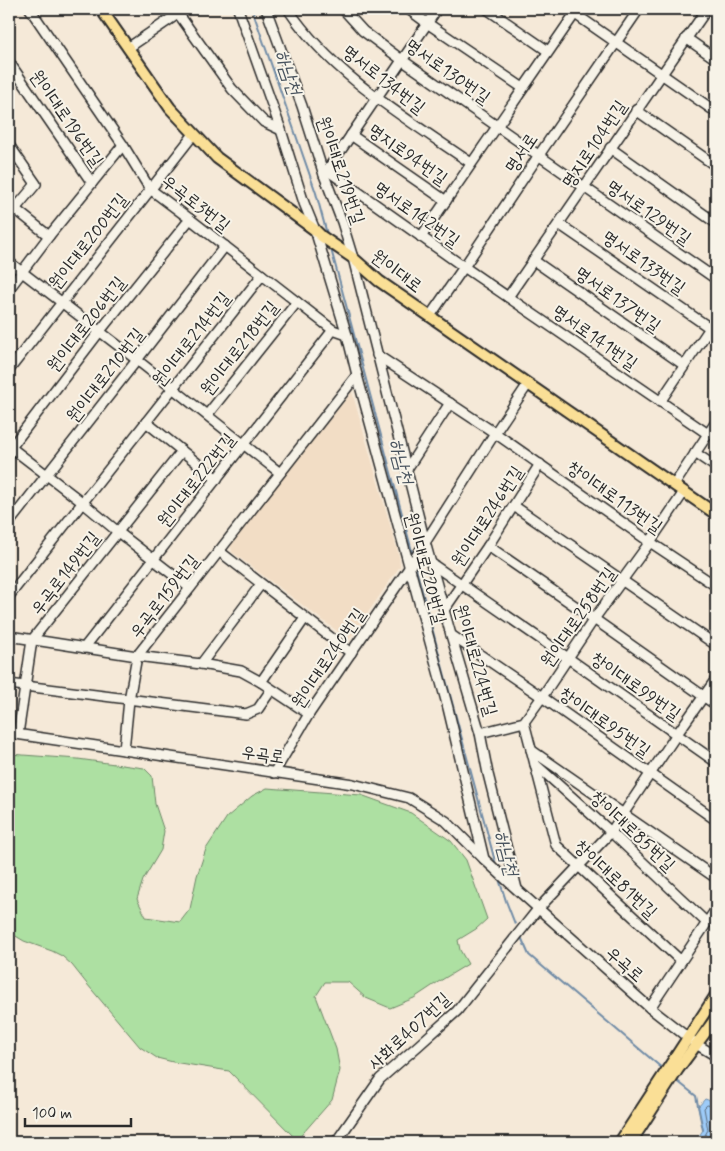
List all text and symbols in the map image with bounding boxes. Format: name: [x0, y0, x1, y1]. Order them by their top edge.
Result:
street label: 명서로130번길: [400, 34, 495, 110]
street label: 명서로134번길: [337, 40, 430, 120]
water label: 하남천: [268, 47, 307, 100]
street label: 원이대로196번길: [24, 65, 109, 172]
street label: 명지로104번길: [557, 96, 633, 193]
street label: 원이대로219번길: [310, 113, 370, 228]
street label: 명지로94번길: [363, 119, 452, 191]
street label: 명서로: [500, 129, 544, 178]
street label: 우곡로3번길: [156, 170, 235, 238]
street label: 명서로129번길: [601, 175, 696, 251]
street label: 명서로142번길: [369, 176, 465, 254]
street label: 원이대로200번길: [44, 188, 134, 295]
street label: 명서로133번길: [597, 225, 690, 301]
street label: 원이대로: [366, 245, 427, 299]
street label: 명서로137번길: [570, 261, 665, 338]
street label: 원이대로206번길: [42, 272, 132, 377]
street label: 원이대로214번길: [147, 287, 237, 392]
street label: 원이대로218번길: [195, 296, 285, 401]
street label: 명서로141번길: [547, 300, 642, 376]
street label: 원이대로210번길: [61, 323, 151, 428]
street label: 원이대로222번길: [152, 428, 241, 533]
water label: 하남천: [383, 436, 419, 488]
street label: 창이대로113번길: [562, 456, 667, 540]
street label: 원이대로246번길: [446, 461, 530, 571]
street label: 원이대로220번길: [399, 510, 452, 627]
street label: 우곡로149번길: [26, 527, 106, 620]
street label: 우곡로159번길: [125, 549, 205, 643]
street label: 원이대로258번길: [536, 562, 622, 672]
street label: 원이대로224번길: [448, 602, 503, 719]
street label: 원이대로240번길: [286, 603, 372, 713]
street label: 창이대로99번길: [586, 647, 686, 727]
street label: 창이대로95번길: [554, 682, 655, 763]
street label: 우곡로: [240, 740, 286, 770]
street label: 창이대로85번길: [585, 786, 680, 878]
water label: 하남천: [488, 828, 524, 880]
street label: 창이대로81번길: [569, 835, 662, 925]
street label: 우곡로: [600, 941, 649, 988]
street label: 사화로407번길: [364, 987, 456, 1076]
scale bar: [25, 1096, 131, 1128]
text: 100 m: [32, 1104, 72, 1124]

